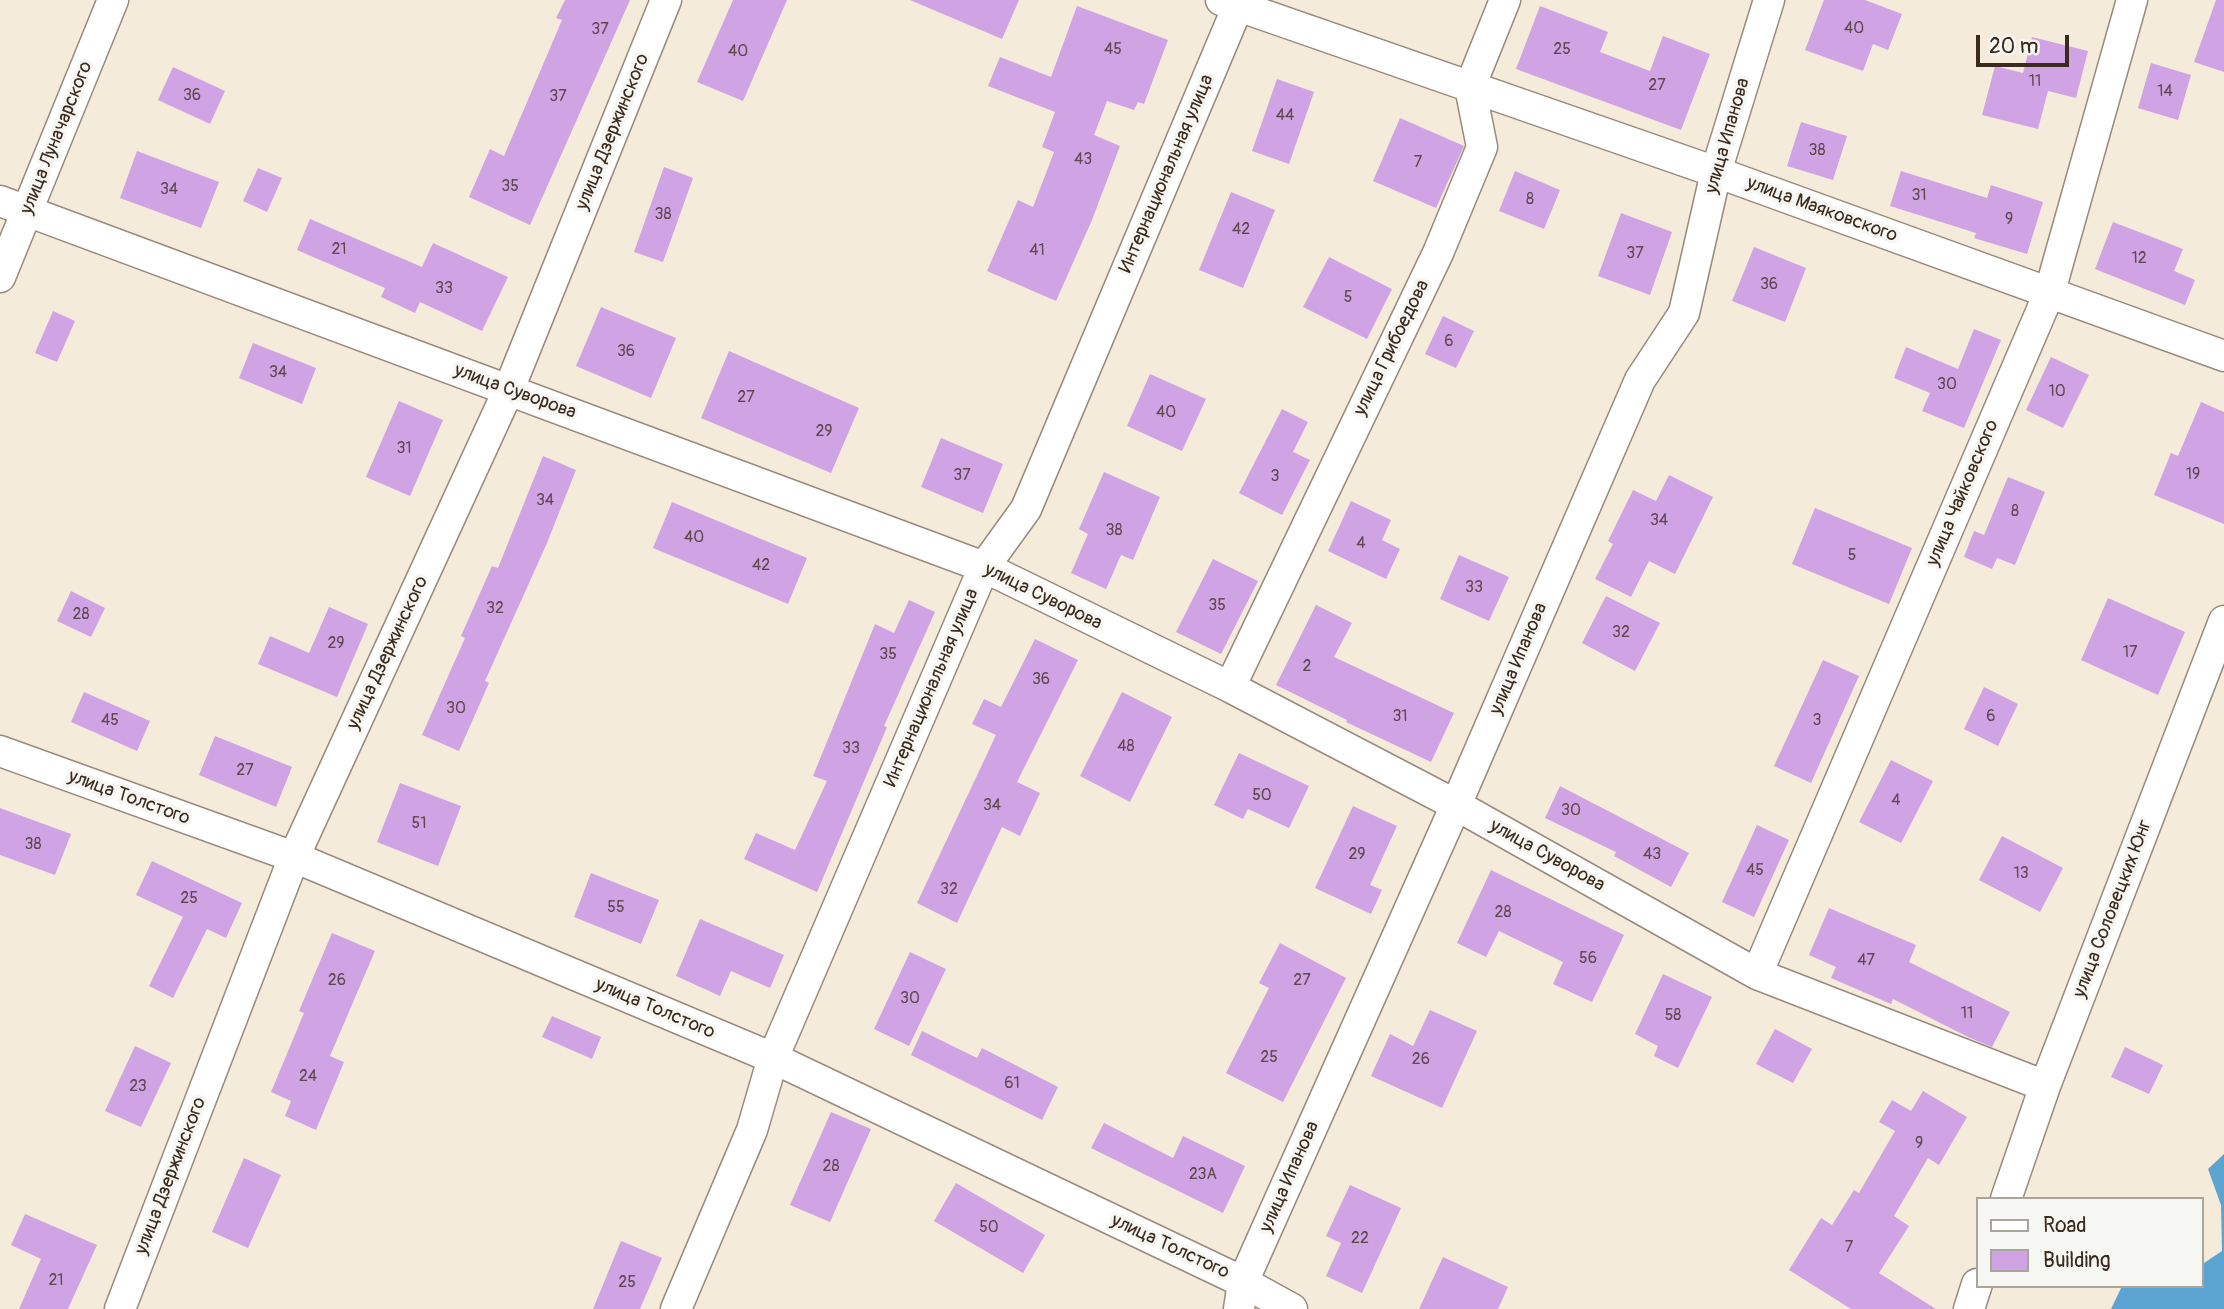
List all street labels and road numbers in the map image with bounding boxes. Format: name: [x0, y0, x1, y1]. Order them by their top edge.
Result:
street label: улица Дзержинского: [571, 50, 655, 214]
street label: улица Луначарского: [16, 58, 98, 218]
street label: Интернациональная улица: [1115, 71, 1219, 277]
street label: улица Ипанова: [1701, 76, 1755, 196]
street label: улица Маяковского: [1744, 172, 1900, 248]
street label: улица Грибоедова: [1349, 276, 1435, 420]
street label: улица Суворова: [451, 359, 579, 425]
street label: улица Чайковского: [1922, 417, 2004, 569]
street label: улица Суворова: [980, 559, 1106, 635]
street label: улица Дзержинского: [342, 573, 434, 733]
street label: Интернациональная улица: [880, 585, 984, 791]
street label: улица Ипанова: [1485, 600, 1553, 718]
street label: улица Толстого: [65, 765, 193, 831]
street label: улица Суворова: [1485, 815, 1609, 897]
street label: улица Соловецких Юнг: [2069, 817, 2157, 1001]
street label: улица Толстого: [592, 974, 718, 1044]
street label: улица Дзержинского: [130, 1094, 212, 1258]
street label: улица Ипанова: [1255, 1118, 1325, 1236]
street label: улица Толстого: [1107, 1210, 1233, 1284]

